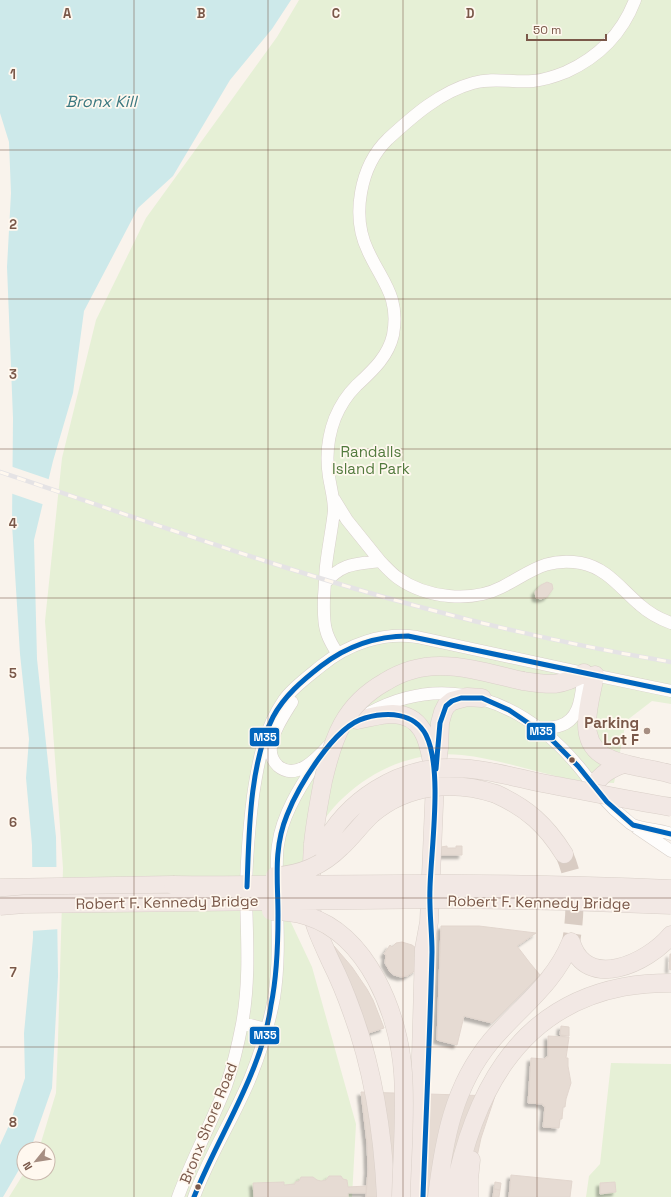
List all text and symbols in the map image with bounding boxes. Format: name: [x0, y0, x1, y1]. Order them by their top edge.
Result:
text: A: [63, 5, 72, 22]
text: B: [197, 5, 206, 22]
text: C: [332, 5, 340, 22]
text: D: [466, 5, 475, 22]
scale bar: [527, 16, 606, 42]
text: 50 m: [533, 22, 561, 38]
text: 1: [10, 66, 16, 83]
water label: Bronx Kill: [65, 91, 139, 112]
text: 2: [9, 216, 17, 233]
text: 3: [9, 366, 17, 383]
park label: Randalls Island Park: [332, 442, 410, 478]
text: 4: [9, 515, 17, 532]
text: 5: [9, 665, 17, 682]
place label: Parking Lot F: [584, 713, 639, 749]
line badge: M35: [526, 722, 556, 741]
text: M35: [530, 724, 553, 738]
marker: Parking Lot F: [642, 726, 652, 736]
line badge: M35: [249, 727, 280, 747]
text: M35: [254, 730, 277, 744]
unlabelled marker: [567, 755, 577, 765]
text: 6: [9, 814, 17, 831]
street label: Robert F. Kennedy Bridge: [75, 891, 259, 913]
street label: Robert F. Kennedy Bridge: [447, 891, 631, 913]
text: 7: [9, 964, 17, 981]
line badge: M35: [249, 1026, 280, 1045]
text: M35: [254, 1028, 277, 1042]
street label: Bronx Shore Road: [175, 1060, 241, 1186]
text: 8: [9, 1114, 17, 1131]
north arrow: [16, 1141, 56, 1181]
text: N: [19, 1159, 35, 1173]
unlabelled marker: [193, 1182, 203, 1192]

